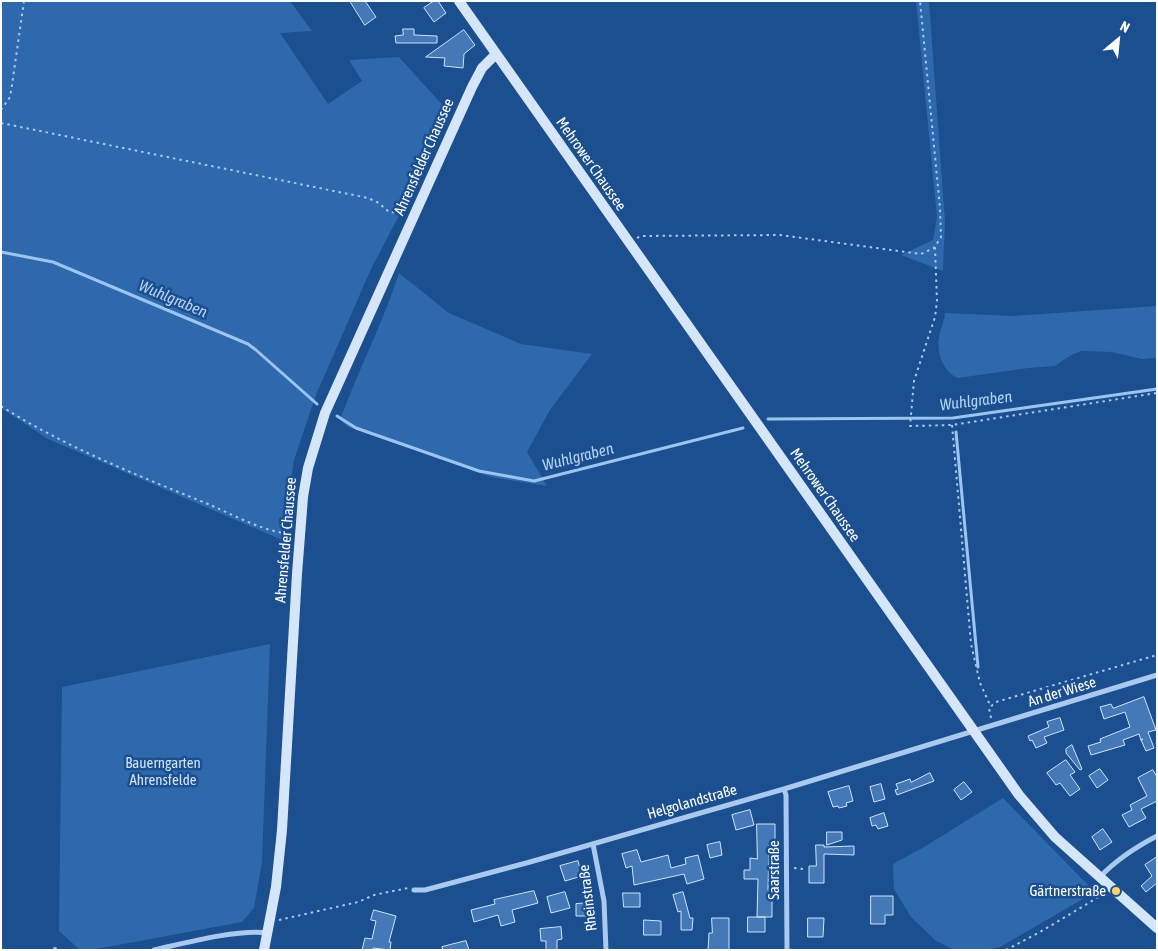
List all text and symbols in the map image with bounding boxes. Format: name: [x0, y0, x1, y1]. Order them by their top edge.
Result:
north arrow: [1093, 15, 1143, 65]
text: N: [1118, 18, 1132, 36]
street label: Ahrensfelder Chaussee: [390, 96, 458, 218]
street label: Mehrower Chaussee: [552, 114, 630, 214]
water label: Wuhlgraben: [136, 276, 210, 322]
water label: Wuhlgraben: [939, 387, 1013, 415]
water label: Wuhlgraben: [540, 439, 616, 475]
street label: Mehrower Chaussee: [786, 445, 864, 545]
street label: Ahrensfelder Chaussee: [272, 476, 300, 604]
street label: An der Wiese: [1026, 673, 1098, 711]
park label: Bauerngarten Ahrensfelde: [125, 754, 201, 789]
street label: Helgolandstraße: [645, 781, 739, 823]
street label: Saarstraße: [765, 840, 783, 900]
street label: Rheinstraße: [575, 864, 601, 932]
place label: Gärtnerstraße: [1029, 882, 1106, 900]
marker: Gärtnerstraße: [1110, 885, 1122, 897]

